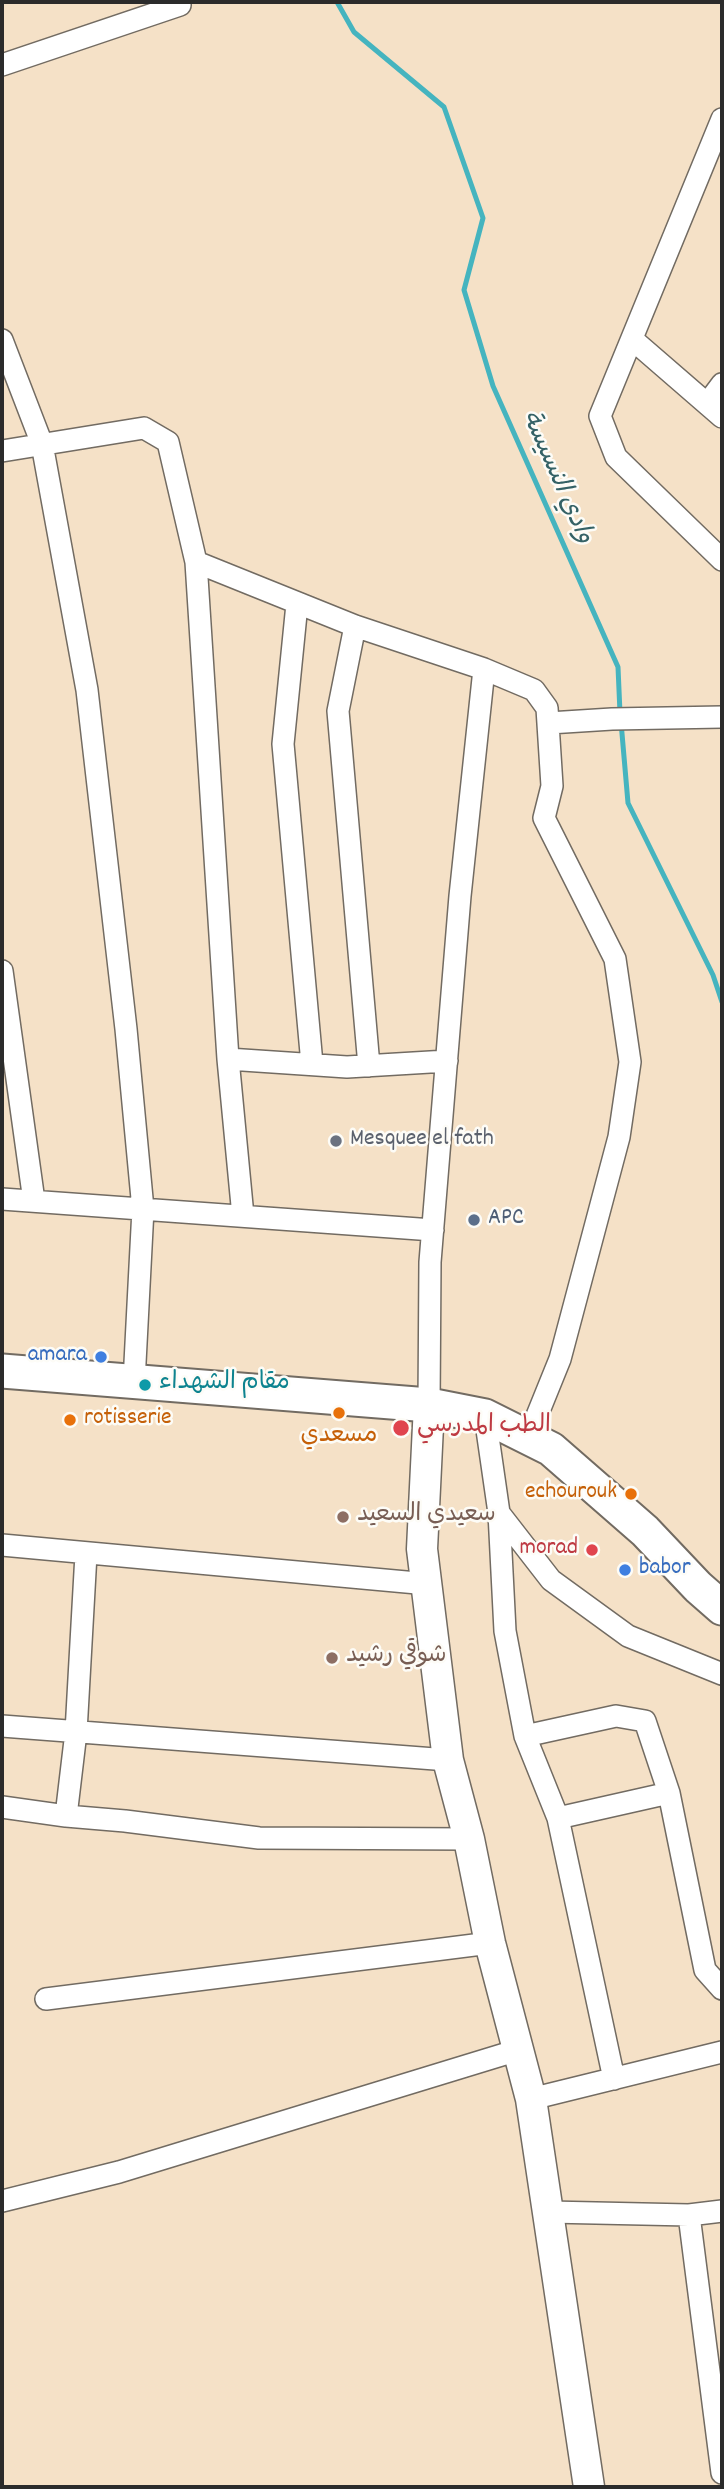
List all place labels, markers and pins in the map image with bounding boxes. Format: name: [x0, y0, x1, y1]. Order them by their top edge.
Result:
place label: Mesquee el fath: [350, 1127, 494, 1155]
marker: Mesquee el fath: [328, 1133, 344, 1149]
place label: APC: [488, 1206, 524, 1234]
marker: APC: [466, 1212, 482, 1228]
place label: amara: [28, 1343, 87, 1371]
marker: amara: [93, 1349, 109, 1365]
place label: مقام الشهداء: [159, 1371, 290, 1399]
marker: مقام الشهداء: [137, 1377, 153, 1393]
marker: مسعدي: [331, 1405, 347, 1421]
place label: rotisserie: [84, 1406, 171, 1434]
marker: rotisserie: [62, 1412, 78, 1428]
place label: الطب المدرسي: [417, 1414, 551, 1442]
marker: الطب المدرسي: [391, 1418, 411, 1438]
place label: مسعدي: [301, 1424, 377, 1452]
place label: echourouk: [525, 1480, 617, 1508]
marker: echourouk: [623, 1486, 639, 1502]
place label: سعيدي السعيد: [357, 1503, 496, 1531]
marker: سعيدي السعيد: [335, 1509, 351, 1525]
place label: morad: [519, 1536, 578, 1564]
marker: morad: [584, 1542, 600, 1558]
place label: babor: [639, 1556, 691, 1584]
marker: babor: [617, 1562, 633, 1578]
place label: شوقي رشيد: [346, 1644, 447, 1672]
marker: شوقي رشيد: [324, 1650, 340, 1666]

